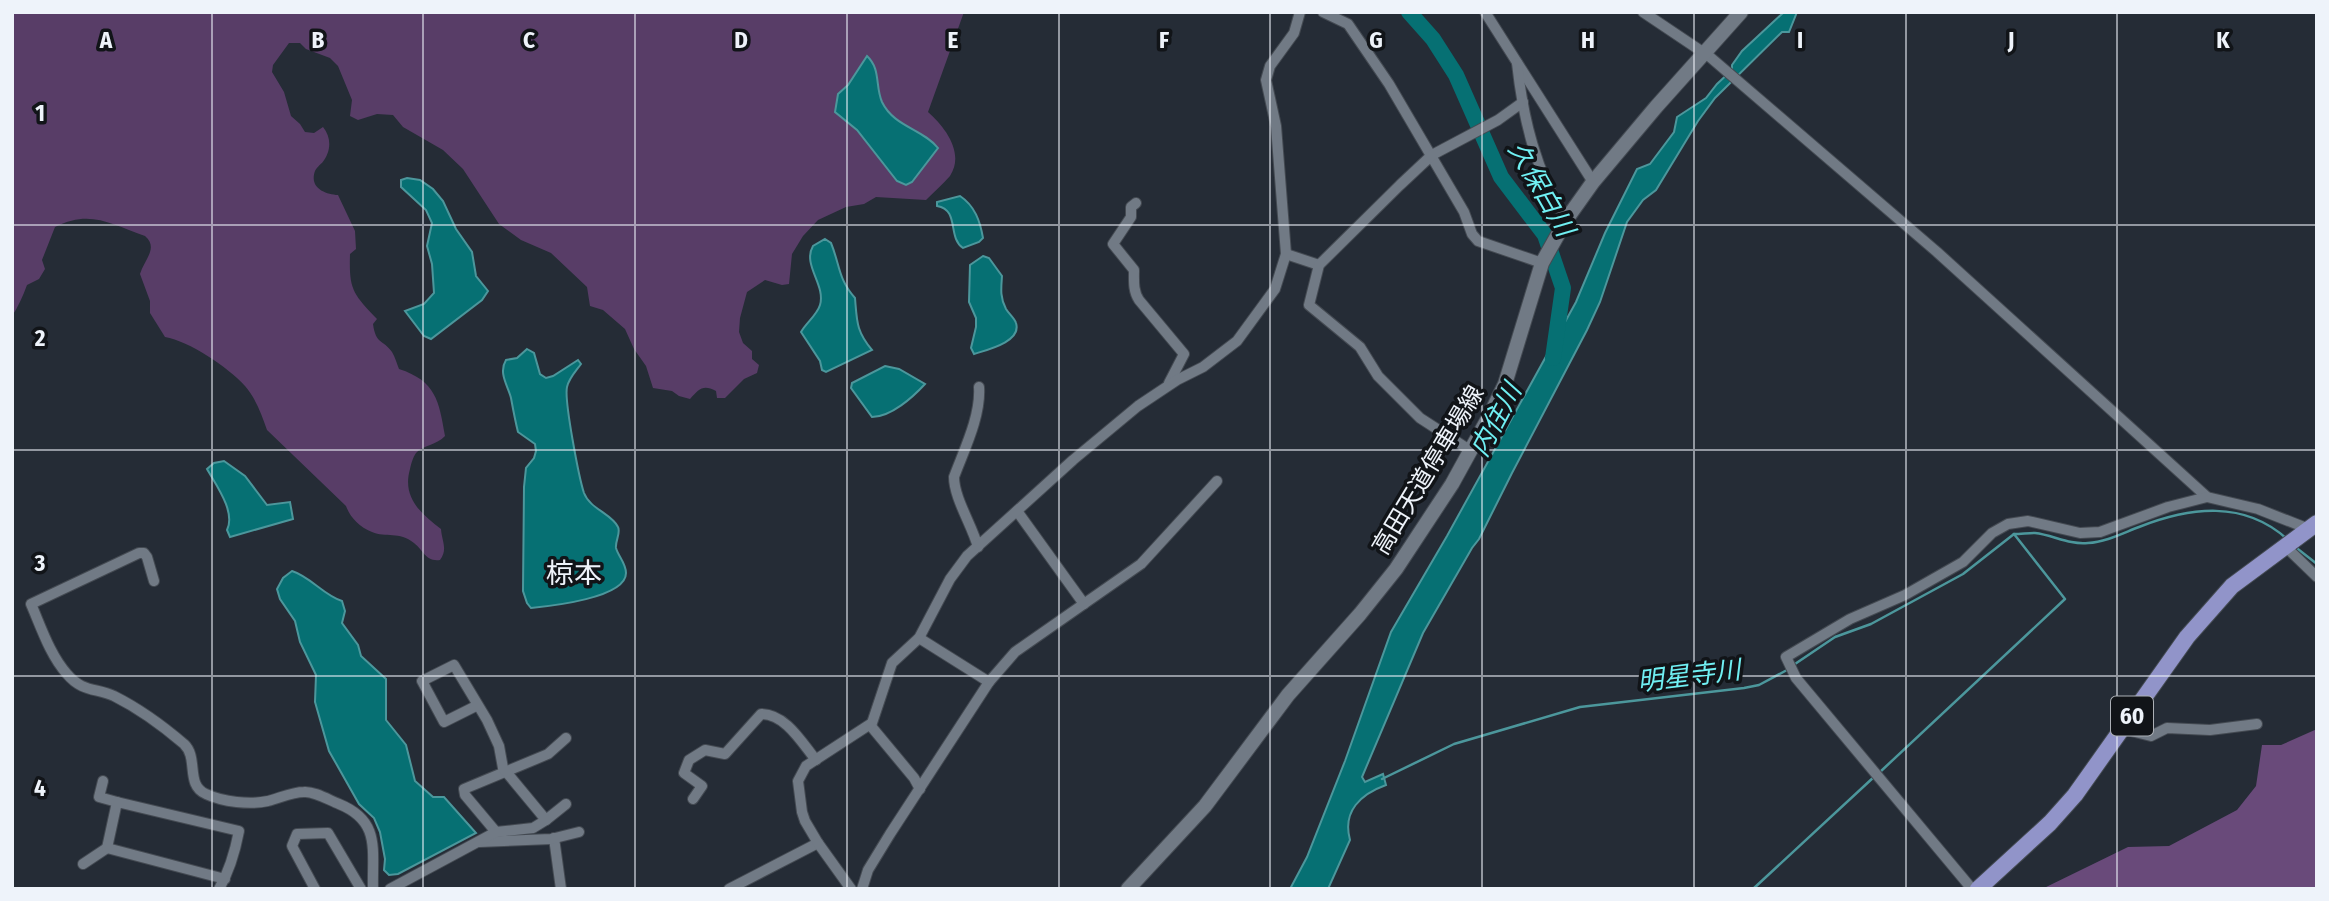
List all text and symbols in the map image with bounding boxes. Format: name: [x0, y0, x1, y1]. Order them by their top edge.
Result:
text: A: [99, 26, 113, 54]
text: B: [312, 26, 325, 54]
text: C: [523, 26, 535, 54]
text: D: [734, 26, 748, 54]
text: E: [948, 26, 959, 54]
text: F: [1159, 26, 1169, 54]
text: G: [1369, 26, 1383, 54]
text: H: [1581, 26, 1595, 54]
text: I: [1797, 26, 1803, 54]
text: J: [2007, 26, 2014, 54]
text: K: [2216, 26, 2230, 54]
text: 1: [35, 99, 45, 127]
water label: 久保白川: [1502, 136, 1582, 244]
text: 2: [34, 324, 46, 352]
water label: 内住川: [1464, 376, 1529, 462]
street label: 高田天道停車場線: [1367, 381, 1489, 559]
text: 3: [34, 549, 46, 577]
district label: 椋本: [546, 557, 602, 590]
water label: 明星寺川: [1635, 654, 1745, 698]
road number: 60: [2111, 696, 2153, 736]
text: 4: [34, 774, 46, 802]

